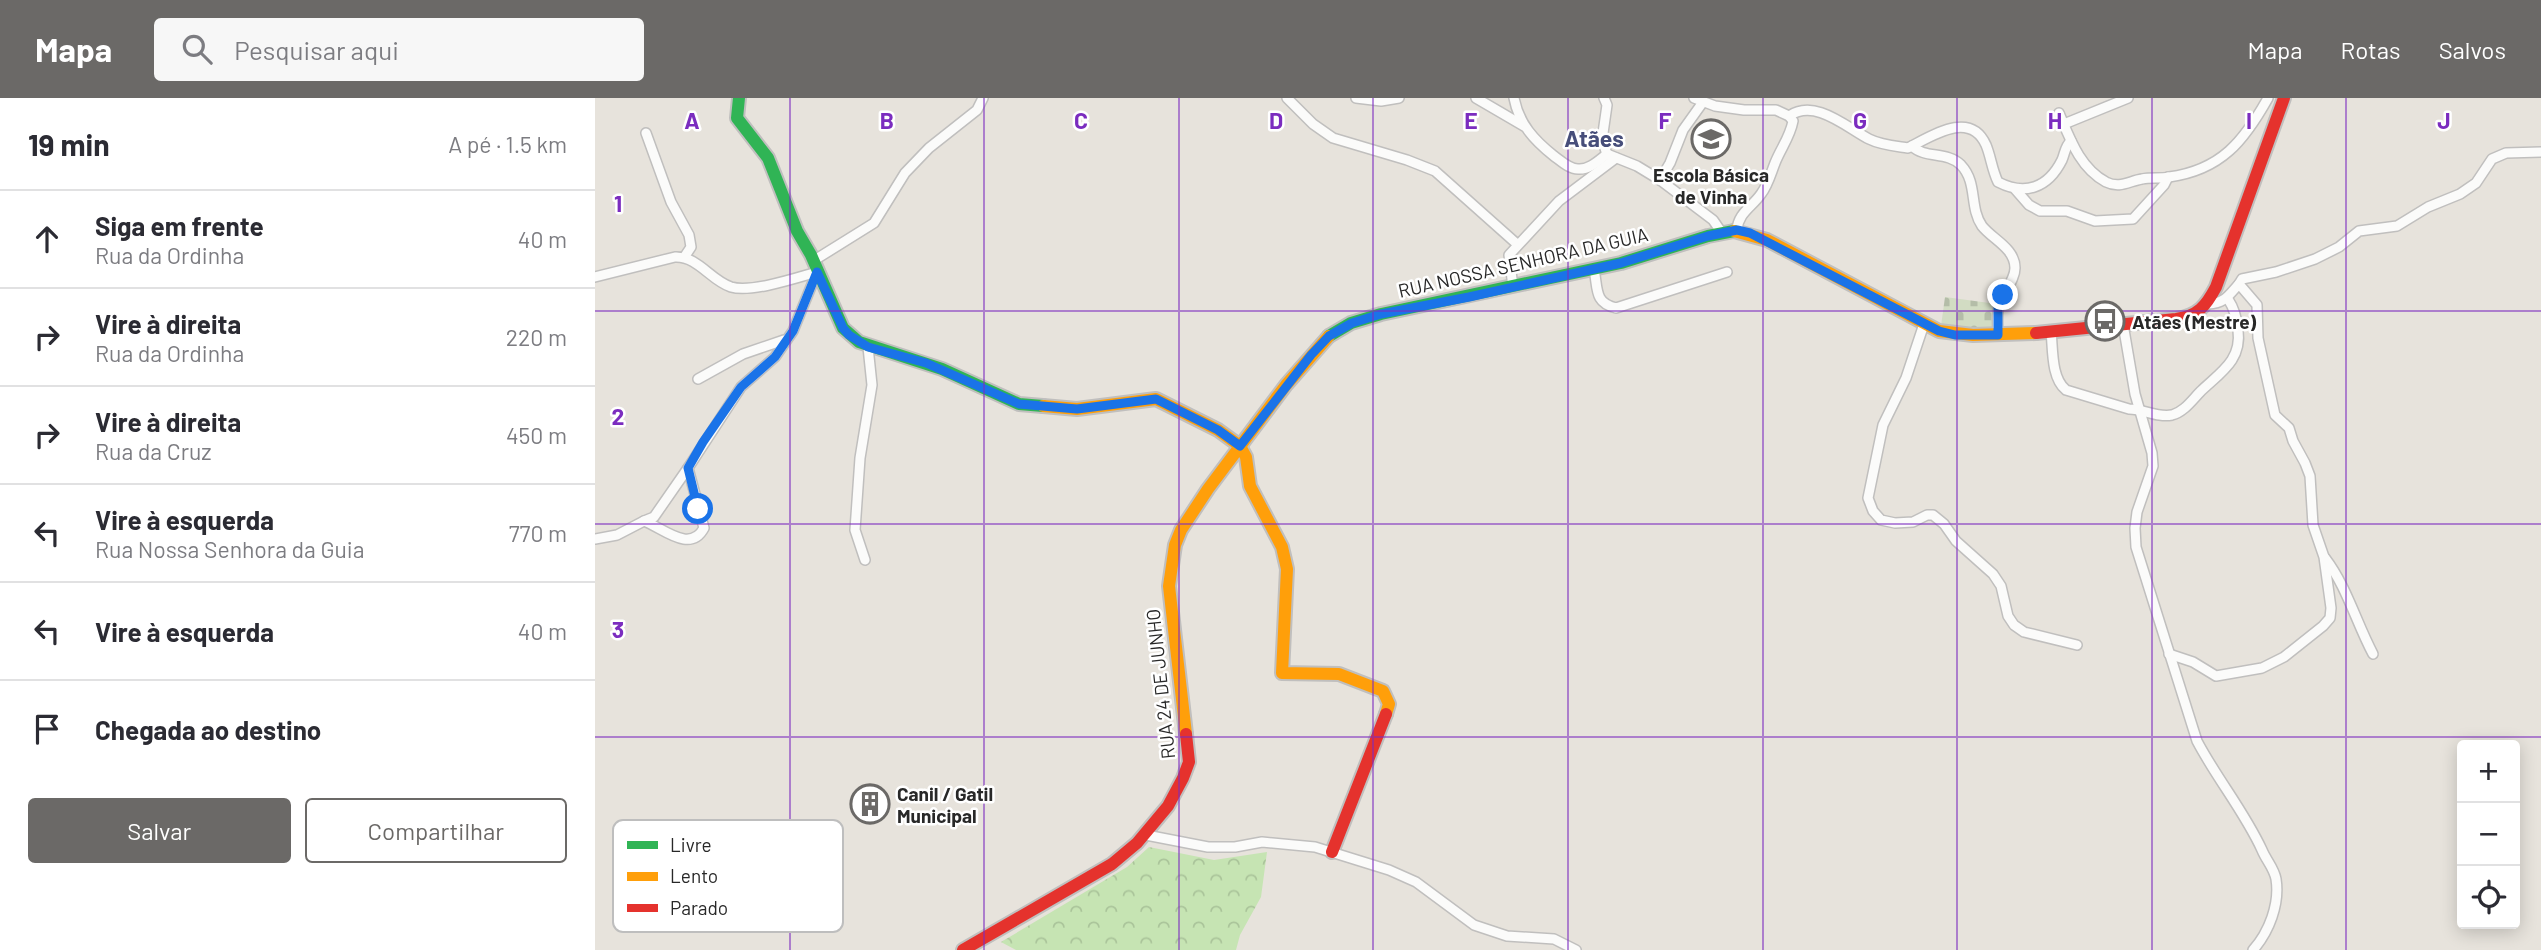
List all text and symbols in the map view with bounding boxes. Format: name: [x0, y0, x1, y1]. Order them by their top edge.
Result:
search box: [154, 18, 644, 81]
text: Mapa: [35, 29, 112, 69]
icon: search: [178, 30, 216, 68]
text: Pesquisar aqui: [234, 34, 399, 65]
text: Mapa: [2248, 35, 2303, 64]
text: Rotas: [2341, 35, 2401, 64]
text: Salvos: [2439, 35, 2506, 64]
text: A: [684, 106, 700, 134]
text: B: [880, 106, 894, 134]
text: C: [1074, 106, 1088, 134]
text: D: [1269, 106, 1283, 134]
text: E: [1464, 106, 1478, 134]
text: F: [1659, 106, 1672, 134]
text: G: [1853, 106, 1867, 134]
text: H: [2048, 106, 2062, 134]
text: I: [2246, 106, 2252, 134]
text: J: [2437, 106, 2451, 134]
school or university icon: Escola Básica de Vinha: [1690, 118, 1732, 160]
district label: Atães: [1564, 124, 1624, 152]
text: 19 min: [28, 126, 110, 162]
text: A pé · 1.5 km: [448, 130, 567, 158]
place label: Escola Básica de Vinha: [1653, 163, 1769, 208]
text: 1: [614, 189, 622, 217]
text: Siga em frente: [95, 210, 264, 241]
icon: ahead: [28, 220, 66, 258]
street label: RUA NOSSA SENHORA DA GUIA: [1396, 222, 1650, 302]
text: 40 m: [518, 225, 567, 253]
text: Rua da Ordinha: [95, 241, 244, 269]
route end: [1987, 279, 2018, 310]
bus stop icon: Atães (Mestre): [2084, 300, 2126, 342]
text: Vire à direita: [95, 308, 241, 339]
place label: Atães (Mestre): [2132, 310, 2257, 333]
icon: right: [28, 318, 66, 356]
text: 220 m: [506, 323, 567, 351]
text: Rua da Ordinha: [95, 339, 244, 367]
text: 2: [612, 402, 624, 430]
text: Vire à direita: [95, 406, 241, 437]
icon: right: [28, 416, 66, 454]
text: 450 m: [506, 421, 567, 449]
text: Rua da Cruz: [95, 437, 212, 465]
route start: [682, 493, 713, 524]
text: Vire à esquerda: [95, 504, 274, 535]
icon: left: [28, 514, 66, 552]
text: 770 m: [509, 519, 567, 547]
text: Rua Nossa Senhora da Guia: [95, 535, 364, 563]
street label: RUA 24 DE JUNHO: [1141, 608, 1179, 760]
icon: left: [28, 612, 66, 650]
text: 3: [612, 615, 624, 643]
text: Vire à esquerda: [95, 616, 274, 647]
text: 40 m: [518, 617, 567, 645]
icon: arrive: [28, 710, 66, 748]
text: Chegada ao destino: [95, 714, 321, 745]
map controls: [2457, 740, 2520, 929]
button: +: [2457, 740, 2520, 803]
place label: Canil / Gatil Municipal: [897, 782, 993, 827]
building icon: Canil / Gatil Municipal: [849, 783, 891, 825]
button: Salvar: [28, 798, 291, 863]
button: Compartilhar: [305, 798, 567, 863]
button: −: [2457, 803, 2520, 866]
legend: [613, 820, 843, 932]
text: Livre: [670, 833, 712, 856]
text: Lento: [670, 864, 718, 887]
button: locate: [2457, 866, 2520, 929]
text: Parado: [670, 896, 728, 919]

